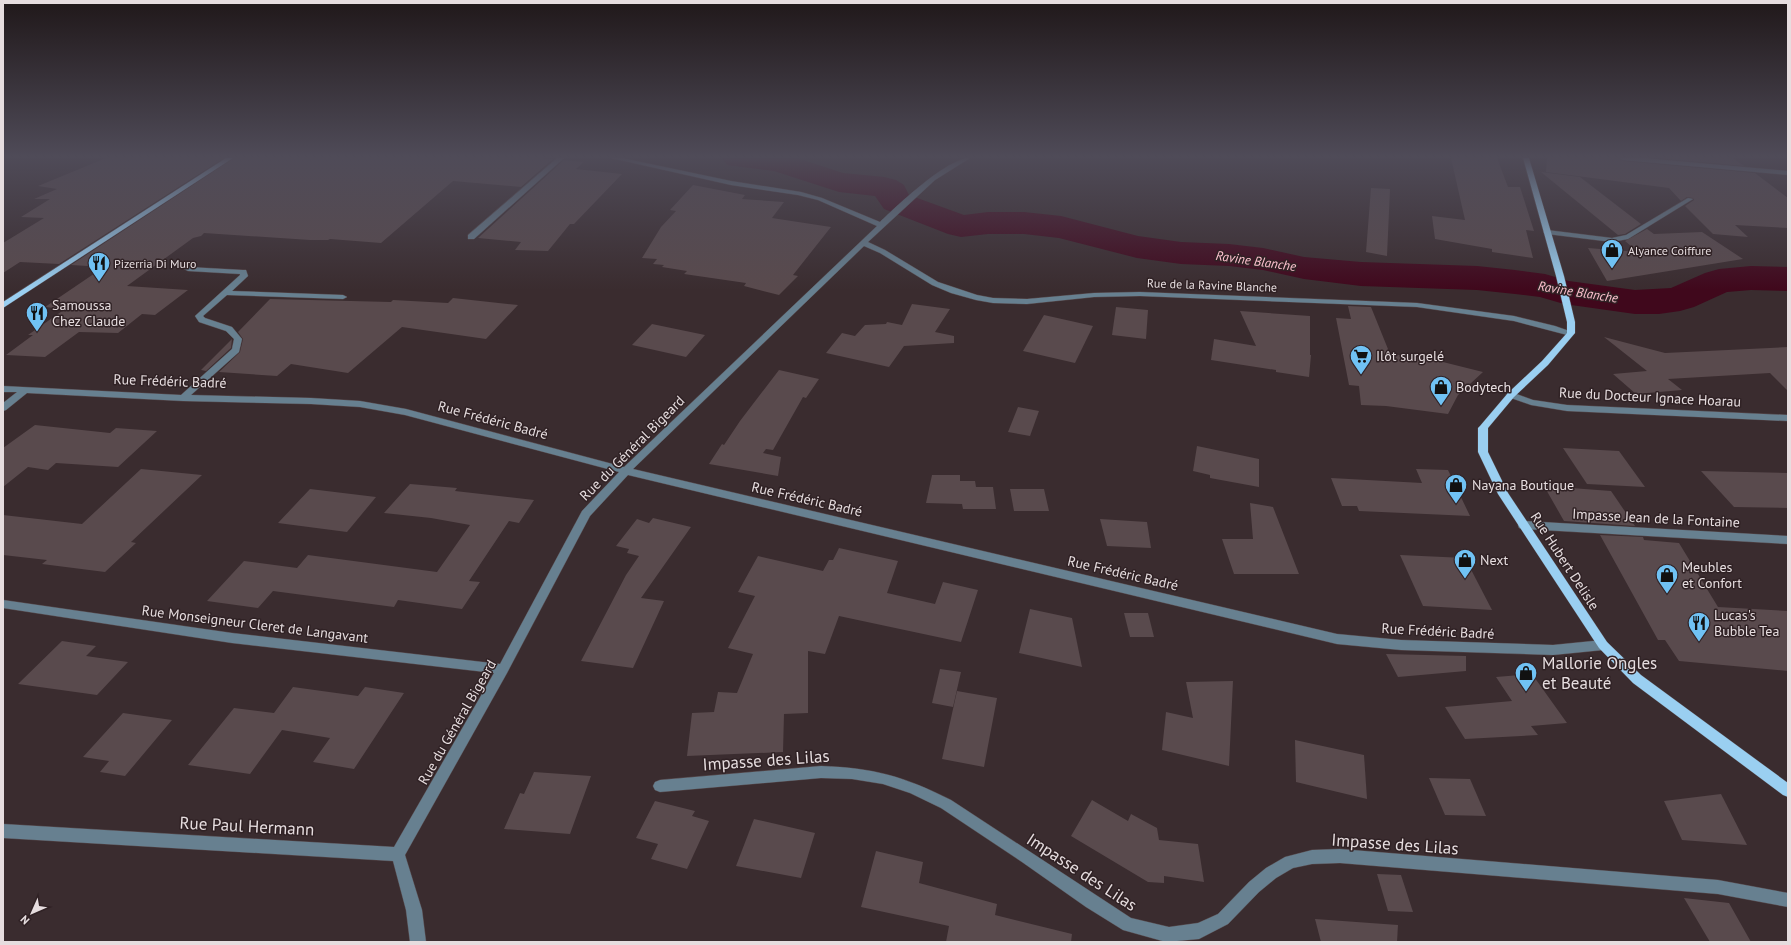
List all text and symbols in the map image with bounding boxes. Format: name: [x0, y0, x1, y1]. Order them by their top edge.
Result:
shop icon: Alyance Coiffure: [1599, 237, 1625, 270]
place label: Alyance Coiffure: [1628, 243, 1711, 258]
water label: Ravine Blanche: [1215, 247, 1297, 275]
restaurant icon: Pizerria Di Muro: [86, 250, 112, 283]
place label: Pizerria Di Muro: [114, 256, 196, 271]
street label: Rue de la Ravine Blanche: [1147, 275, 1277, 295]
water label: Ravine Blanche: [1537, 277, 1619, 307]
place label: Samoussa Chez Claude: [52, 296, 125, 330]
restaurant icon: Samoussa Chez Claude: [24, 300, 50, 333]
supermarket icon: Ilôt surgelé: [1348, 343, 1374, 376]
place label: Ilôt surgelé: [1376, 347, 1444, 365]
street label: Rue Frédéric Badré: [113, 370, 227, 392]
shop icon: Bodytech: [1428, 374, 1454, 407]
place label: Bodytech: [1456, 378, 1511, 396]
street label: Rue du Docteur Ignace Hoarau: [1559, 383, 1741, 411]
street label: Rue du Général Bigeard: [576, 392, 688, 504]
street label: Rue Frédéric Badré: [436, 397, 550, 443]
shop icon: Nayana Boutique: [1443, 472, 1469, 505]
place label: Nayana Boutique: [1472, 476, 1574, 494]
street label: Rue Frédéric Badré: [750, 478, 864, 520]
street label: Impasse Jean de la Fontaine: [1572, 505, 1740, 531]
street label: Rue Hubert Delisle: [1527, 509, 1603, 613]
shop icon: Next: [1452, 547, 1478, 580]
place label: Next: [1480, 551, 1508, 569]
street label: Rue Frédéric Badré: [1066, 552, 1180, 594]
place label: Meubles et Confort: [1682, 558, 1742, 592]
shop icon: Meubles et Confort: [1654, 562, 1680, 595]
street label: Rue Monseigneur Cleret de Langavant: [141, 601, 369, 647]
place label: Lucas's Bubble Tea: [1714, 606, 1779, 640]
restaurant icon: Lucas's Bubble Tea: [1686, 610, 1712, 643]
street label: Rue Frédéric Badré: [1381, 619, 1495, 643]
place label: Mallorie Ongles et Beauté: [1542, 652, 1657, 694]
street label: Rue du Général Bigeard: [414, 656, 500, 788]
shop icon: Mallorie Ongles et Beauté: [1513, 660, 1539, 693]
street label: Impasse des Lilas: [702, 745, 830, 775]
street label: Rue Paul Hermann: [179, 811, 315, 841]
street label: Impasse des Lilas: [1023, 828, 1141, 916]
street label: Impasse des Lilas: [1331, 829, 1459, 859]
north arrow: [12, 893, 52, 933]
text: N: [17, 913, 32, 928]

